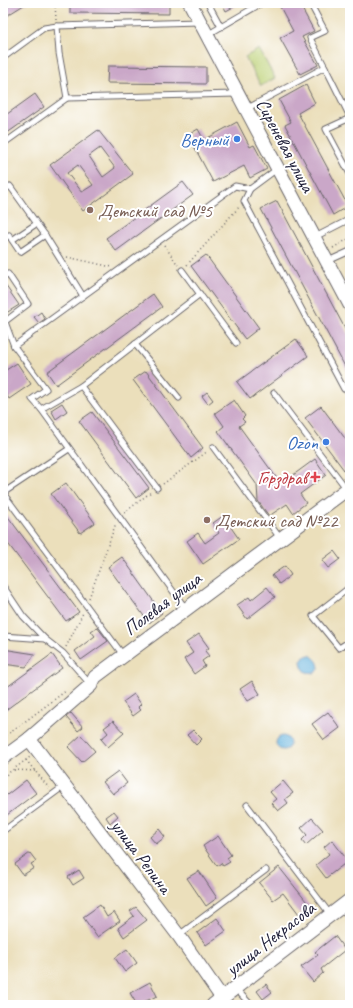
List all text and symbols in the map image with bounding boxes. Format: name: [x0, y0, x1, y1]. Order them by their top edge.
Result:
street label: Сиреневая улица: [250, 95, 320, 198]
place label: Верный: [180, 128, 230, 152]
marker: Верный: [232, 134, 242, 144]
place label: Детский сад №5: [98, 199, 213, 223]
marker: Детский сад №5: [85, 205, 95, 215]
place label: Ozon: [287, 431, 318, 455]
marker: Ozon: [321, 437, 331, 447]
place label: Горздрав: [258, 466, 311, 490]
marker: Горздрав: [310, 472, 320, 482]
place label: Детский сад №22: [215, 509, 339, 533]
marker: Детский сад №22: [202, 515, 212, 525]
street label: Полевая улица: [119, 566, 208, 641]
street label: улица Репина: [105, 814, 178, 900]
street label: улица Некрасова: [220, 895, 322, 982]

